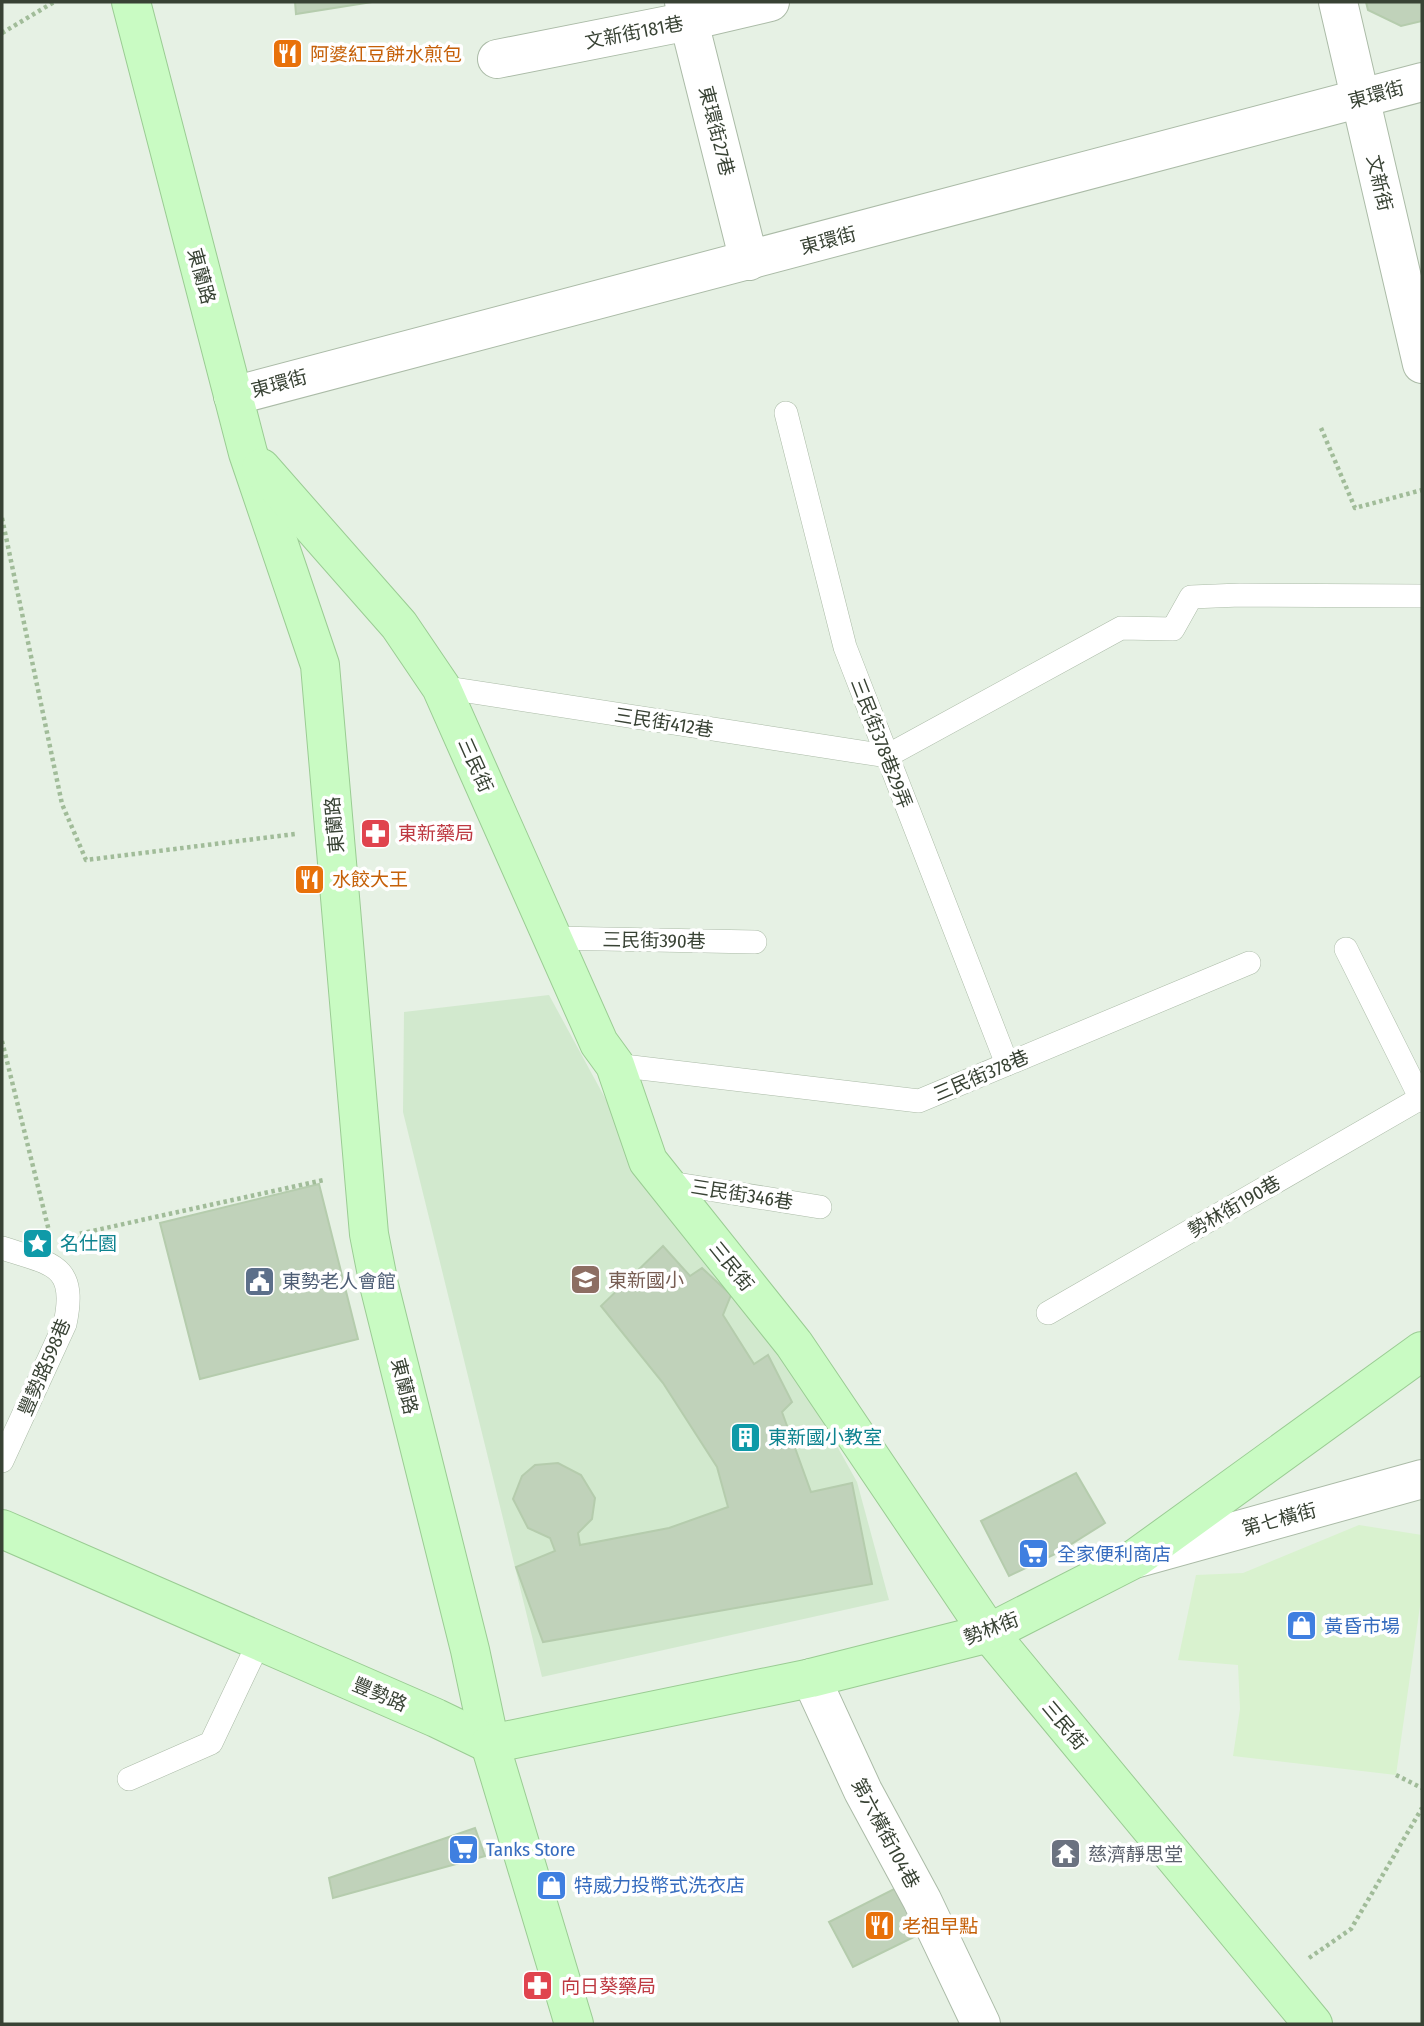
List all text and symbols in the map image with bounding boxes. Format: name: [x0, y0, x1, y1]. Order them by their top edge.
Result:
street label: 文新街181巷: [583, 12, 685, 53]
restaurant icon: 阿婆紅豆餅水煎包: [270, 37, 304, 71]
place label: 阿婆紅豆餅水煎包: [310, 43, 462, 66]
street label: 東環街: [1346, 76, 1407, 113]
street label: 東環街27巷: [694, 84, 739, 179]
street label: 文新街: [1362, 153, 1397, 213]
street label: 東環街: [798, 222, 859, 259]
street label: 東蘭路: [183, 246, 220, 307]
street label: 東環街: [249, 365, 310, 402]
street label: 三民街378巷29弄: [846, 675, 917, 812]
street label: 三民街412巷: [613, 703, 715, 742]
street label: 三民街: [453, 734, 498, 796]
street label: 東蘭路: [321, 796, 348, 854]
pharmacy icon: 東新藥局: [358, 816, 392, 850]
place label: 東新藥局: [398, 822, 474, 845]
restaurant icon: 水餃大王: [292, 862, 326, 896]
place label: 水餃大王: [332, 868, 408, 891]
street label: 三民街390巷: [602, 928, 706, 953]
street label: 三民街378巷: [930, 1045, 1032, 1106]
street label: 勢林街190巷: [1184, 1171, 1284, 1242]
street label: 三民街346巷: [689, 1175, 795, 1214]
place icon: 名仕園: [20, 1226, 54, 1260]
place label: 名仕園: [60, 1232, 117, 1255]
street label: 三民街: [705, 1237, 758, 1296]
school or university icon: 東新國小: [568, 1263, 602, 1297]
public building icon: 東勢老人會館: [242, 1264, 276, 1298]
place label: 東新國小: [608, 1269, 684, 1292]
place label: 東勢老人會館: [282, 1270, 396, 1293]
street label: 豐勢路598巷: [14, 1315, 75, 1419]
street label: 東蘭路: [386, 1356, 423, 1417]
building icon: 東新國小教室: [728, 1420, 762, 1454]
place label: 東新國小教室: [768, 1426, 882, 1449]
street label: 第七橫街: [1239, 1499, 1319, 1540]
supermarket icon: 全家便利商店: [1017, 1537, 1051, 1571]
place label: 全家便利商店: [1057, 1543, 1171, 1566]
street label: 勢林街: [960, 1608, 1022, 1649]
shop icon: 黃昏市場: [1284, 1609, 1318, 1643]
place label: 黃昏市場: [1324, 1615, 1400, 1638]
street label: 豐勢路: [349, 1673, 411, 1716]
street label: 三民街: [1037, 1696, 1092, 1755]
street label: 第六橫街104巷: [847, 1774, 924, 1892]
supermarket icon: Tanks Store: [446, 1832, 480, 1866]
temple icon: 慈濟靜思堂: [1048, 1837, 1082, 1871]
place label: Tanks Store: [486, 1838, 575, 1861]
place label: 慈濟靜思堂: [1088, 1843, 1183, 1866]
shop icon: 特威力投幣式洗衣店: [534, 1868, 568, 1902]
place label: 特威力投幣式洗衣店: [574, 1874, 745, 1897]
restaurant icon: 老祖早點: [862, 1909, 896, 1943]
place label: 老祖早點: [902, 1915, 978, 1938]
pharmacy icon: 向日葵藥局: [521, 1969, 555, 2003]
place label: 向日葵藥局: [561, 1975, 656, 1998]

